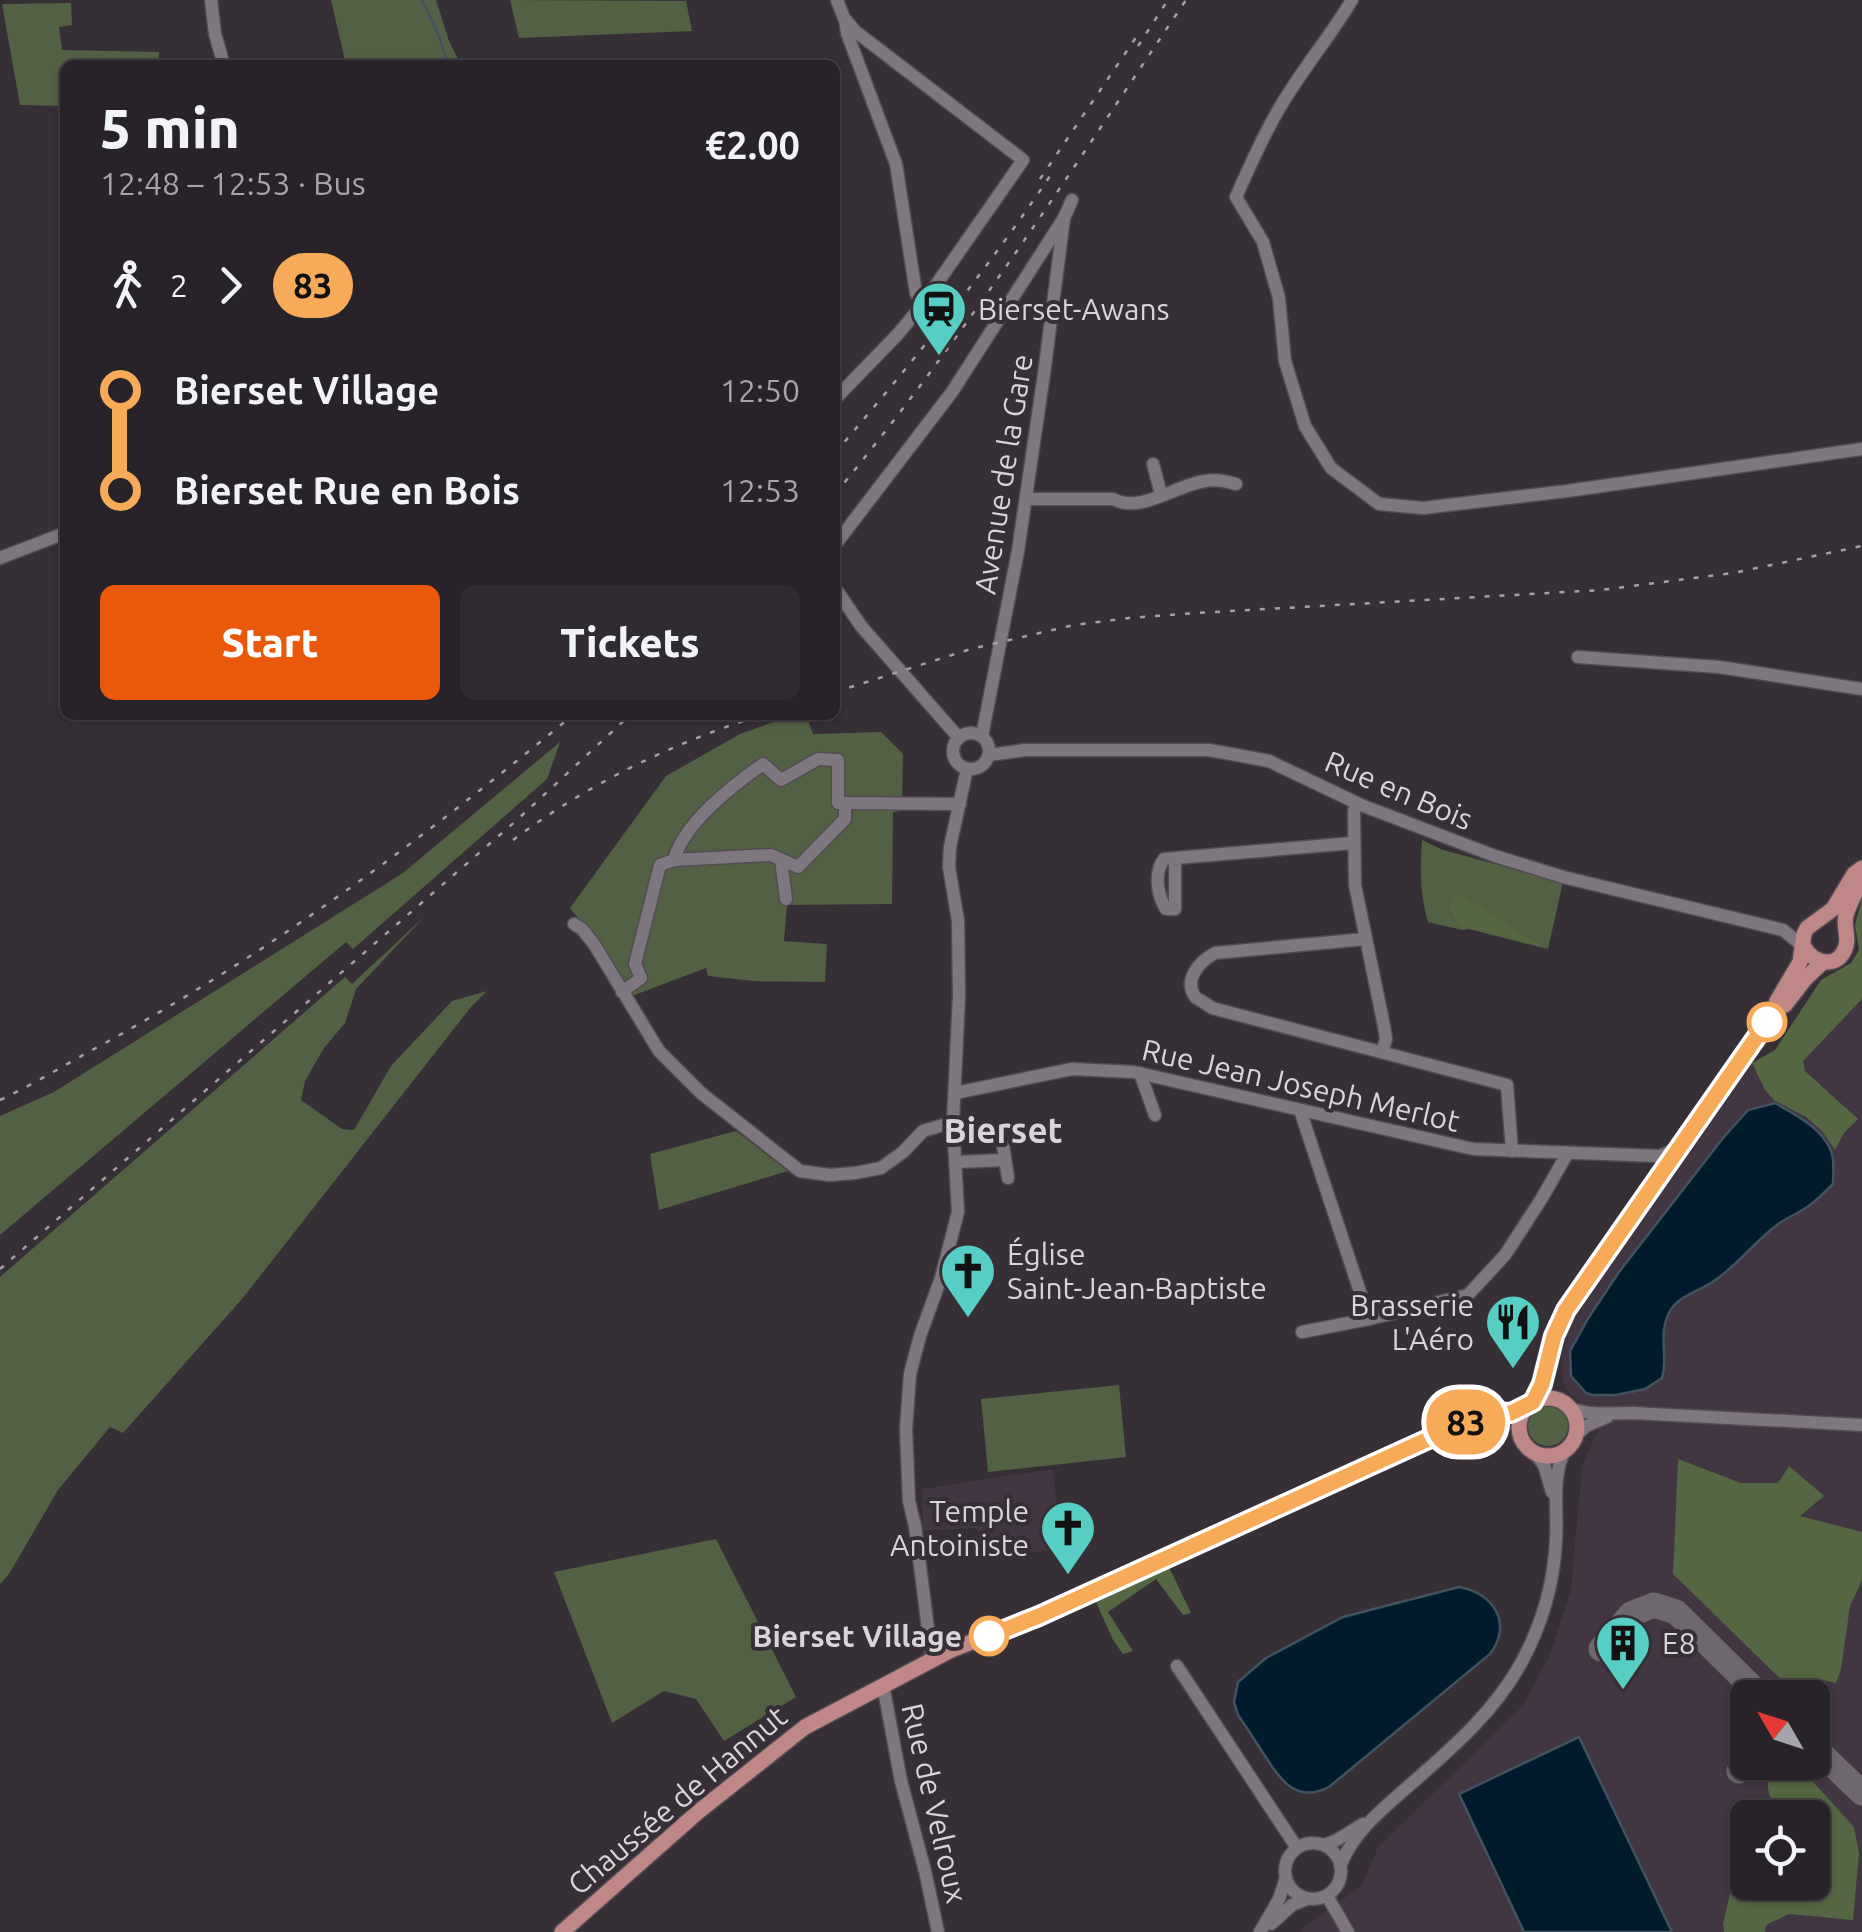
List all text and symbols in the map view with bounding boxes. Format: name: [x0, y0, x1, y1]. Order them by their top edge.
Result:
text: 5 min: [100, 97, 240, 158]
text: €2.00: [705, 124, 800, 166]
text: 12:48 – 12:53 · Bus: [100, 165, 366, 201]
icon: walk: [100, 258, 155, 313]
icon: forward: [203, 258, 258, 313]
text: 83: [293, 265, 333, 305]
text: 2: [170, 267, 188, 303]
station icon: Bierset-Awans: [909, 279, 969, 358]
place label: Bierset-Awans: [978, 292, 1170, 326]
street label: Avenue de la Gare: [967, 352, 1039, 596]
text: Bierset Village: [174, 369, 439, 411]
text: 12:50: [720, 372, 800, 408]
text: Bierset Rue en Bois: [174, 469, 520, 511]
text: 12:53: [720, 472, 800, 508]
button: Start: [100, 585, 440, 700]
button: Tickets: [460, 585, 800, 700]
street label: Rue en Bois: [1320, 744, 1478, 836]
unlabelled marker: [1748, 1003, 1786, 1041]
street label: Rue Jean Joseph Merlot: [1139, 1032, 1463, 1138]
district label: Bierset: [943, 1110, 1063, 1150]
place label: Église Saint-Jean-Baptiste: [1007, 1236, 1267, 1305]
church icon: Église Saint-Jean-Baptiste: [938, 1241, 998, 1320]
place label: Brasserie L'Aéro: [1350, 1288, 1474, 1356]
restaurant icon: Brasserie L'Aéro: [1483, 1292, 1543, 1371]
line badge: 83: [1421, 1390, 1511, 1454]
text: 83: [1446, 1402, 1486, 1442]
place label: Temple Antoiniste: [890, 1494, 1029, 1562]
church icon: Temple Antoiniste: [1038, 1498, 1098, 1577]
building icon: E8: [1593, 1613, 1653, 1692]
marker: Bierset Village: [970, 1617, 1008, 1655]
place label: Bierset Village: [753, 1619, 962, 1653]
place label: E8: [1662, 1626, 1696, 1660]
north arrow: [1730, 1680, 1830, 1780]
map controls: [1730, 1680, 1830, 1900]
street label: Chaussée de Hannut: [561, 1699, 793, 1901]
street label: Rue de Velroux: [896, 1700, 974, 1906]
button: locate: [1730, 1800, 1830, 1900]

